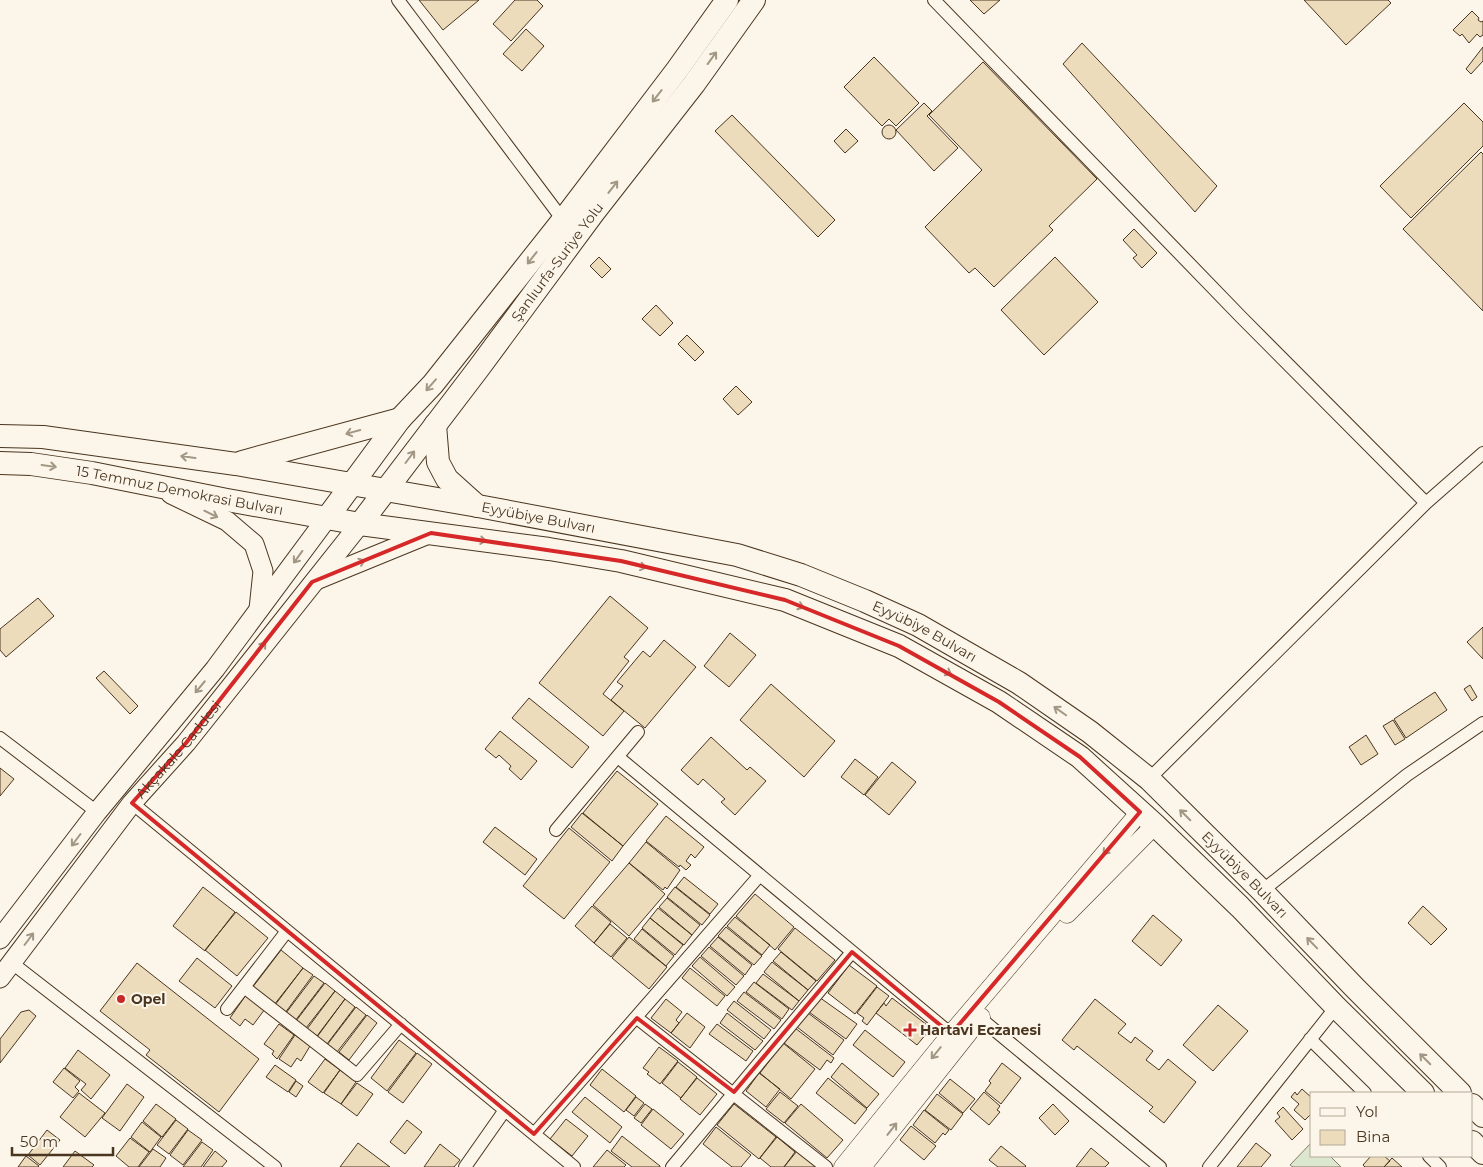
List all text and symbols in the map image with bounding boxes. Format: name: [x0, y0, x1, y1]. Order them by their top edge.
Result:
one-way arrow: [707, 51, 717, 65]
one-way arrow: [652, 89, 662, 103]
one-way arrow: [608, 181, 619, 194]
street label: Şanlıurfa-Suriye Yolu: [507, 199, 607, 325]
one-way arrow: [527, 251, 538, 264]
one-way arrow: [426, 378, 437, 391]
one-way arrow: [346, 428, 362, 437]
one-way arrow: [405, 451, 416, 464]
one-way arrow: [180, 452, 196, 462]
one-way arrow: [40, 462, 56, 472]
street label: 15 Temmuz Demokrasi Bulvarı: [75, 462, 285, 519]
street label: Eyyübiye Bulvarı: [480, 498, 597, 537]
one-way arrow: [203, 509, 218, 519]
one-way arrow: [471, 535, 487, 545]
one-way arrow: [293, 550, 303, 564]
one-way arrow: [350, 558, 365, 567]
one-way arrow: [631, 561, 647, 571]
street label: Eyyübiye Bulvarı: [870, 597, 980, 666]
one-way arrow: [789, 600, 804, 610]
one-way arrow: [255, 642, 266, 655]
one-way arrow: [937, 667, 951, 677]
one-way arrow: [195, 681, 206, 694]
street label: Akçakale Caddesi: [132, 697, 225, 802]
one-way arrow: [1053, 706, 1067, 716]
one-way arrow: [1179, 809, 1191, 821]
street label: Eyyübiye Bulvarı: [1198, 827, 1292, 922]
one-way arrow: [70, 833, 81, 846]
one-way arrow: [1103, 842, 1114, 855]
one-way arrow: [24, 932, 34, 946]
one-way arrow: [1306, 936, 1318, 949]
place label: Opel: [131, 990, 166, 1008]
marker: Opel: [115, 993, 127, 1005]
place label: Hartavi Eczanesi: [920, 1021, 1041, 1039]
marker: Hartavi Eczanesi: [904, 1024, 916, 1036]
one-way arrow: [930, 1046, 941, 1059]
one-way arrow: [1419, 1053, 1432, 1065]
legend: [1310, 1092, 1473, 1157]
text: Yol: [1356, 1102, 1378, 1121]
one-way arrow: [887, 1122, 897, 1136]
scale bar: [12, 1124, 114, 1156]
text: Bina: [1356, 1127, 1390, 1146]
text: 50 m: [20, 1132, 58, 1151]

